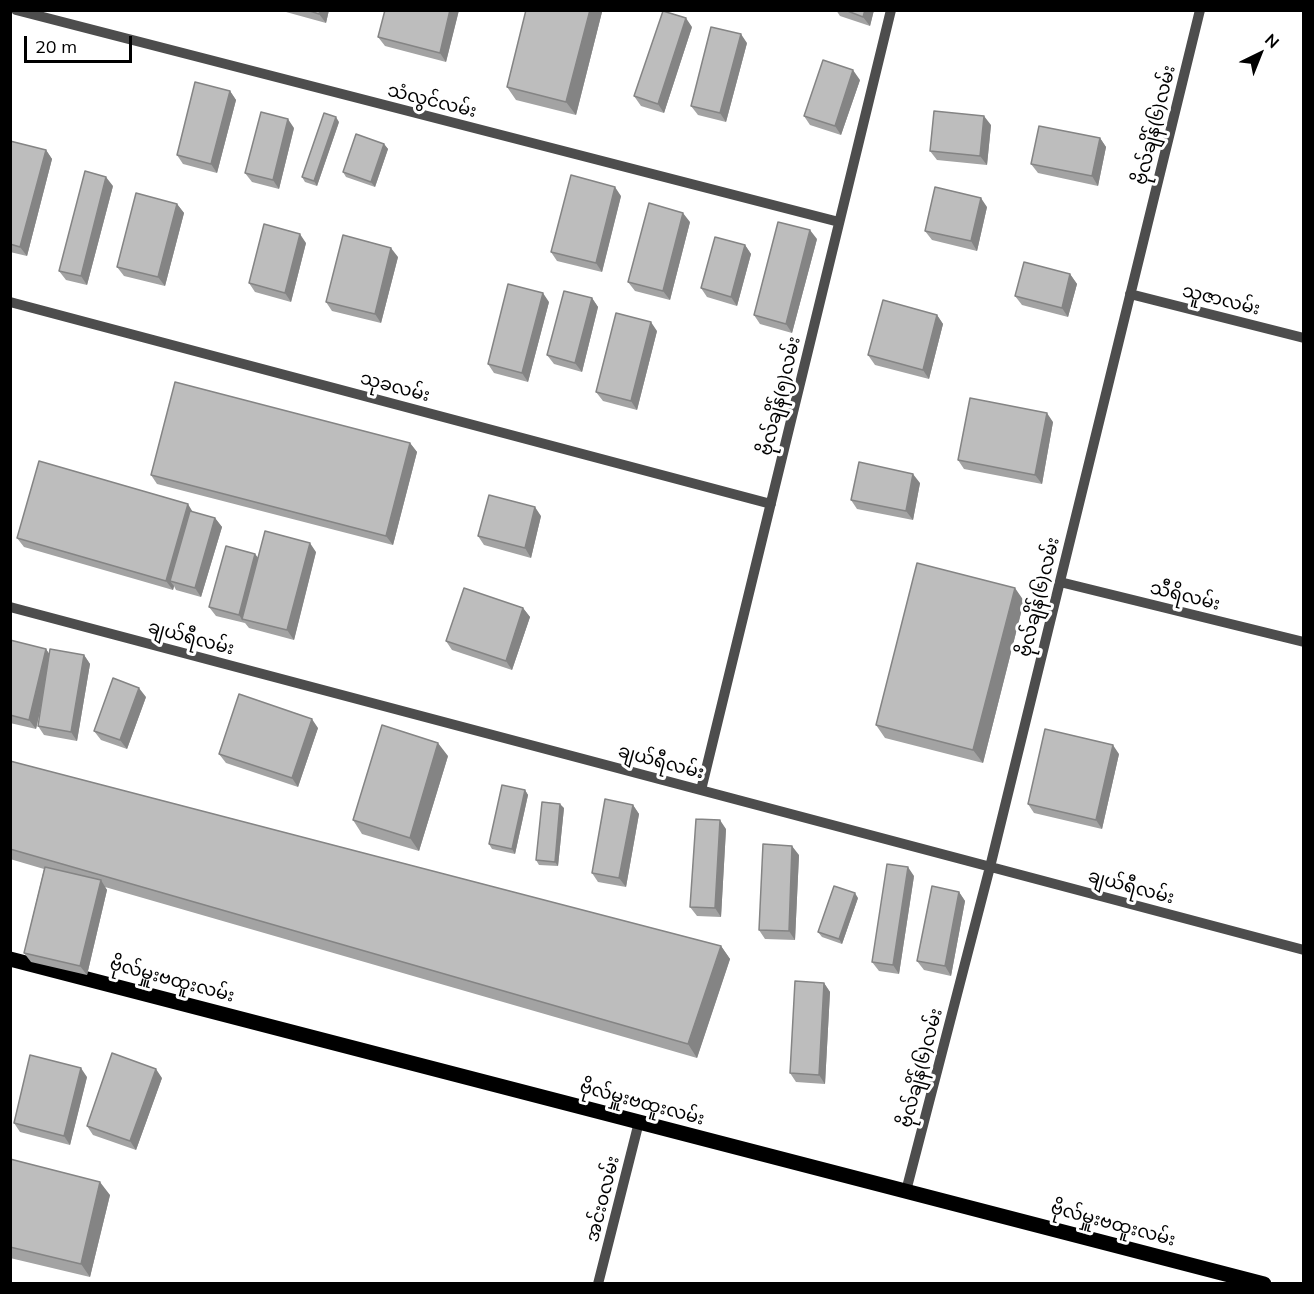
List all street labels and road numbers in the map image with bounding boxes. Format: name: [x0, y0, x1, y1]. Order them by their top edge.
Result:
street label: ဗိုလ်ချိန်(၆)လမ်း: [1130, 63, 1180, 187]
street label: သံလွင်လမ်း: [385, 80, 479, 122]
street label: သူဇာလမ်း: [1180, 280, 1262, 320]
street label: ဗိုလ်ချိန်(၅)လမ်း: [755, 334, 805, 458]
street label: သုခလမ်း: [358, 367, 432, 407]
street label: ဗိုလ်ချိန်(၆)လမ်း: [1014, 535, 1064, 659]
street label: သီရိလမ်း: [1148, 577, 1222, 615]
street label: ချယ်ရီလမ်း: [146, 616, 236, 660]
street label: ချယ်ရီလမ်း: [616, 740, 706, 784]
street label: ချယ်ရီလမ်း: [1086, 865, 1176, 909]
street label: ဗိုလ်မှူးဗထူးလမ်း: [107, 953, 237, 1007]
street label: ဗိုလ်ချိန်(၆)လမ်း: [895, 1006, 947, 1130]
street label: ဗိုလ်မှူးဗထူးလမ်း: [577, 1076, 707, 1130]
street label: အင်းဝလမ်း: [582, 1154, 624, 1244]
street label: ဗိုလ်မှူးဗထူးလမ်း: [1048, 1197, 1178, 1251]

